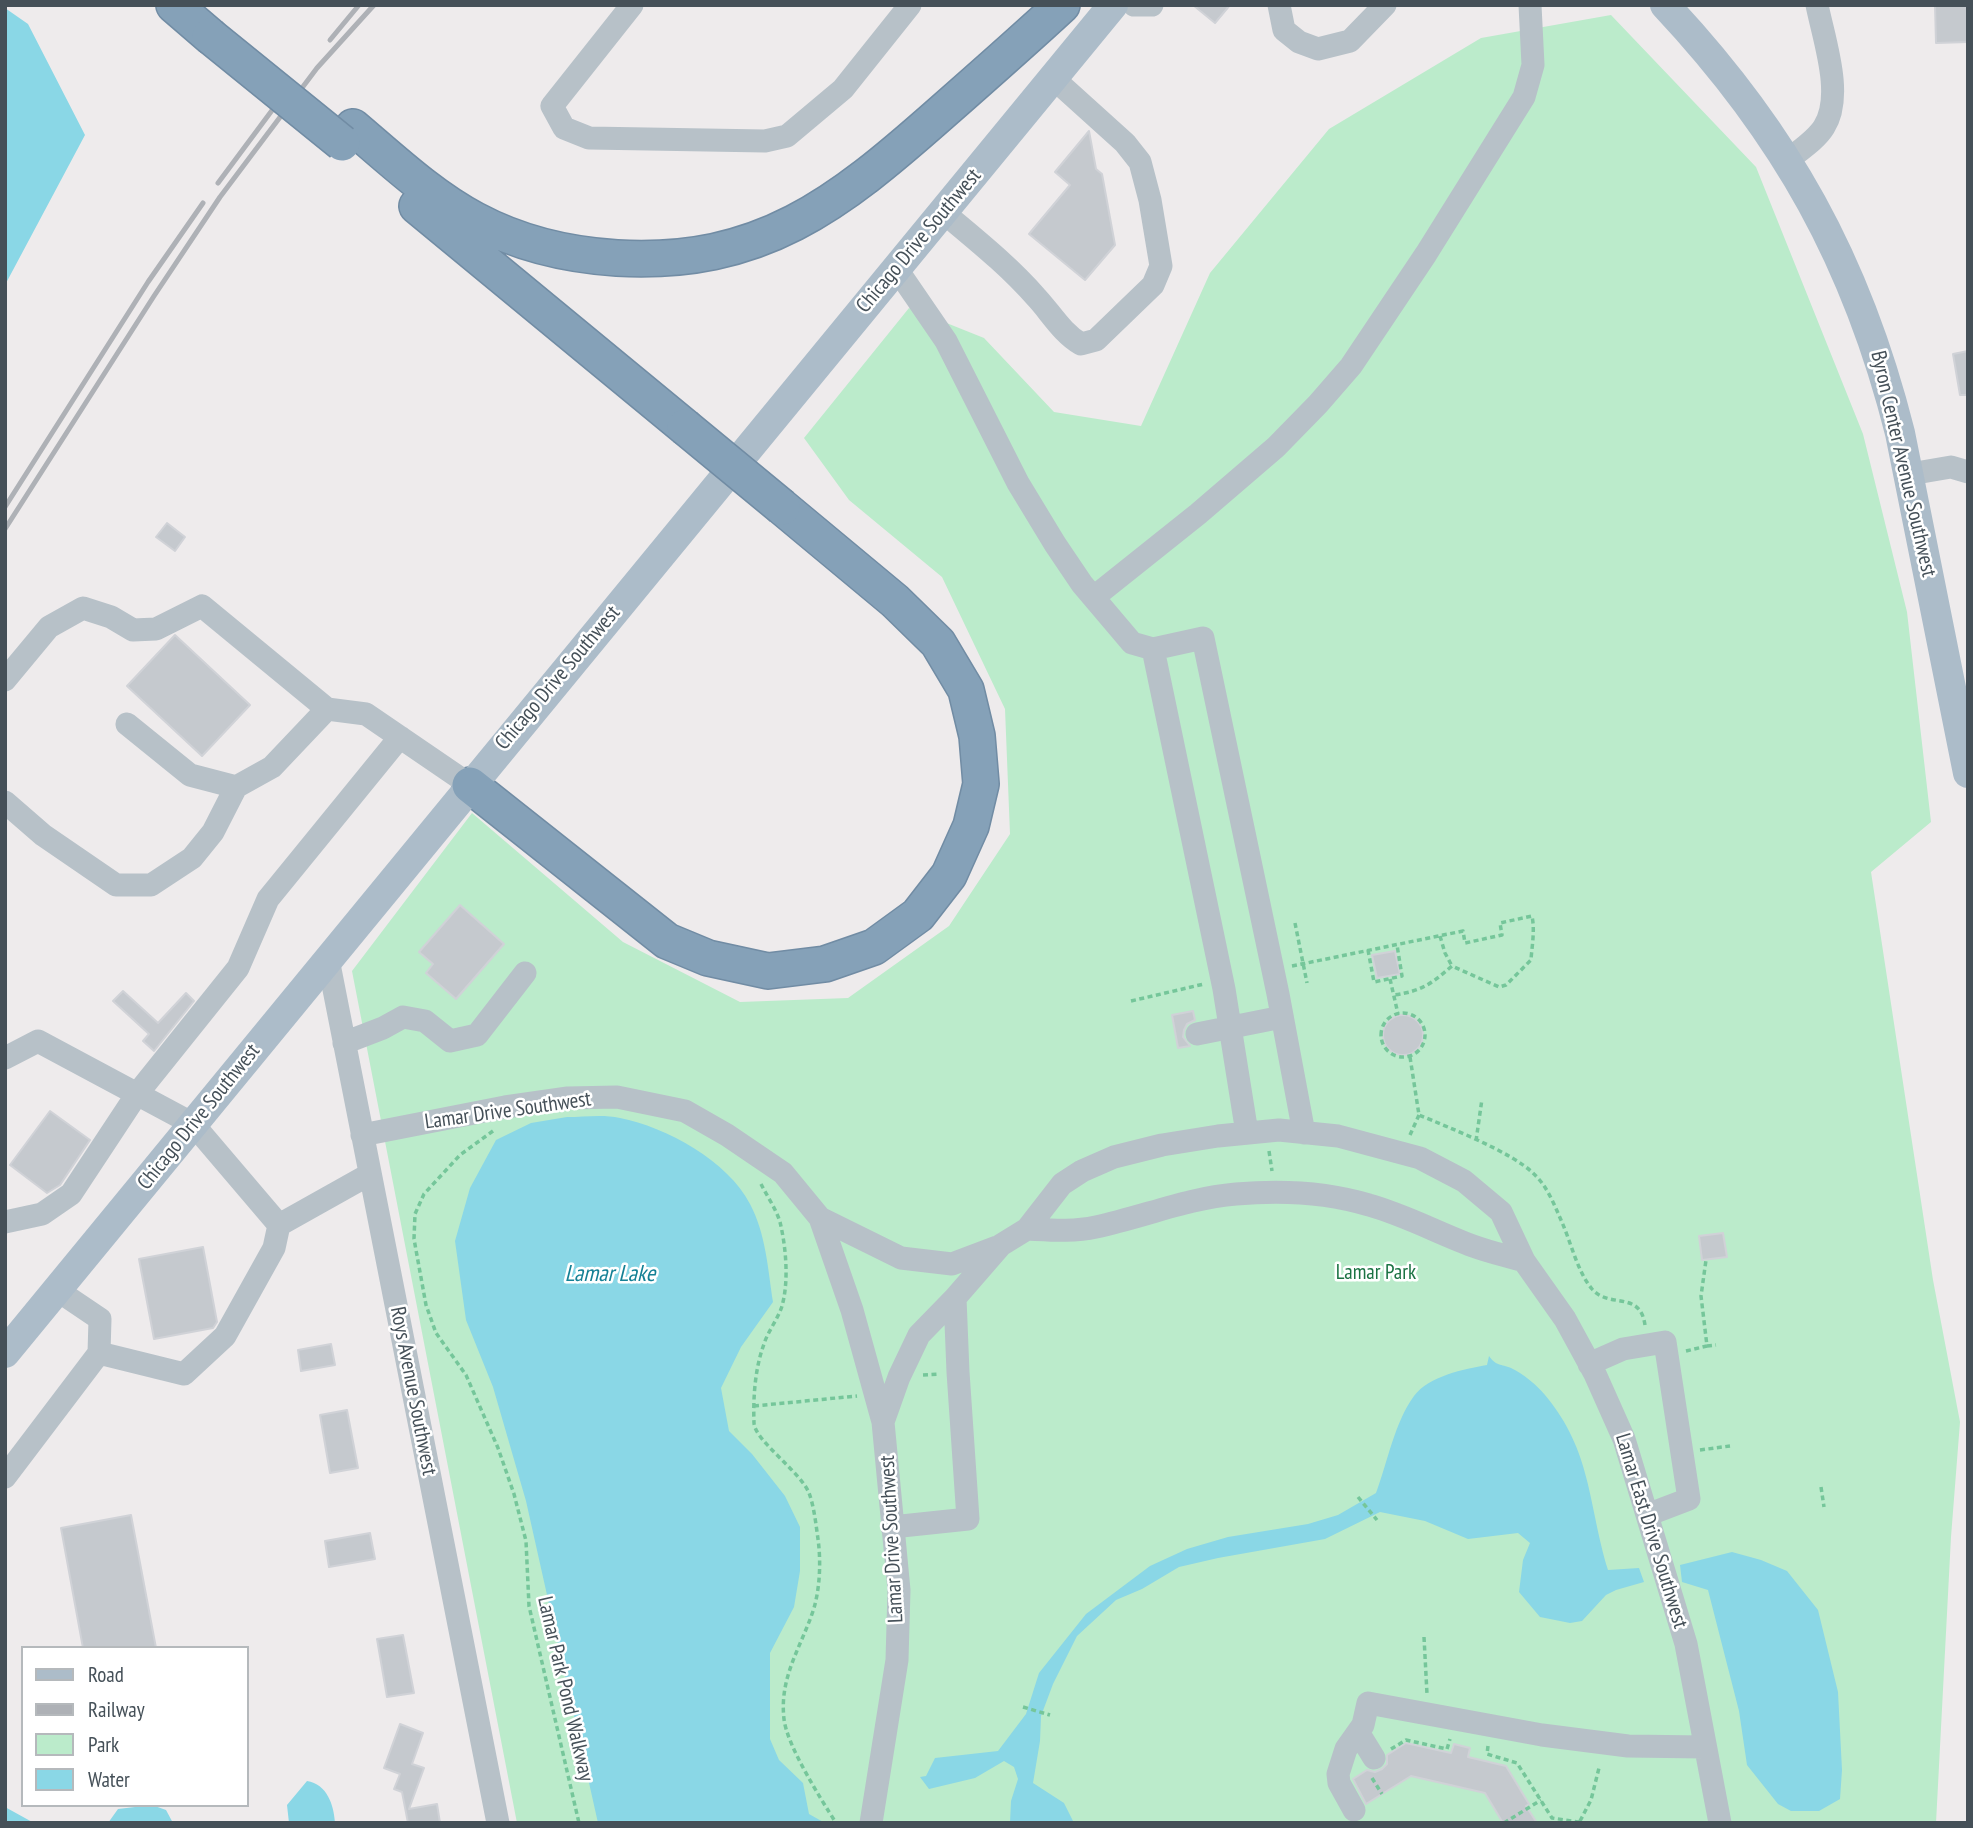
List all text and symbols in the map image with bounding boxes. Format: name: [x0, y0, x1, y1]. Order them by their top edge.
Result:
street label: Chicago Drive Southwest: [851, 164, 987, 318]
street label: Byron Center Avenue Southwest: [1865, 349, 1941, 579]
street label: Chicago Drive Southwest: [490, 601, 626, 755]
street label: Chicago Drive Southwest: [132, 1039, 266, 1195]
street label: Lamar Drive Southwest: [423, 1087, 593, 1135]
water label: Lamar Lake: [565, 1260, 655, 1288]
park label: Lamar Park: [1336, 1260, 1416, 1286]
street label: Roys Avenue Southwest: [384, 1305, 442, 1477]
street label: Lamar East Drive Southwest: [1609, 1431, 1693, 1631]
street label: Lamar Drive Southwest: [875, 1455, 909, 1623]
street label: Lamar Park Pond Walkway: [531, 1594, 599, 1784]
legend: [21, 1646, 248, 1807]
text: Road: [88, 1661, 124, 1688]
text: Railway: [88, 1696, 145, 1723]
text: Park: [88, 1731, 119, 1758]
text: Water: [88, 1766, 130, 1793]

